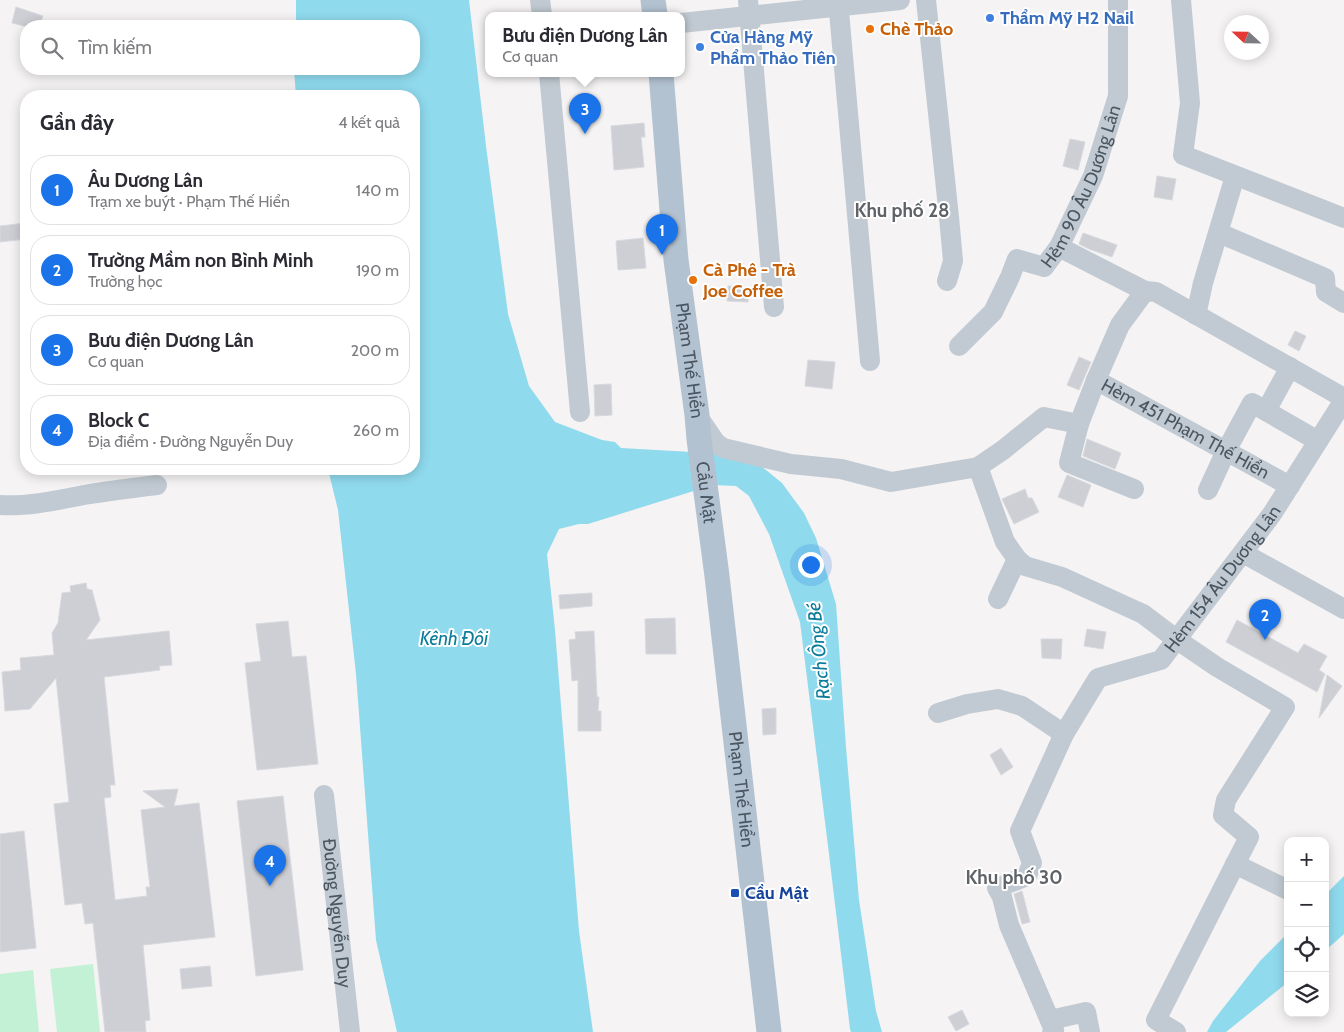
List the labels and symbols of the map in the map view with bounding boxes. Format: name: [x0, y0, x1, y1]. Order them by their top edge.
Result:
place label: Thẩm Mỹ H2 Nail: [1000, 7, 1134, 29]
marker: Thẩm Mỹ H2 Nail: [984, 12, 996, 24]
north arrow: [1224, 15, 1269, 60]
place label: Chè Thảo: [880, 18, 953, 40]
marker: Chè Thảo: [864, 23, 876, 35]
place label: Cửa Hàng Mỹ Phẩm Thảo Tiên: [710, 26, 836, 69]
marker: Cửa Hàng Mỹ Phẩm Thảo Tiên: [694, 41, 706, 53]
pin: 3: [569, 93, 601, 134]
street label: Hẻm 90 Âu Dương Lân: [1036, 102, 1126, 272]
district label: Khu phố 28: [854, 199, 950, 222]
pin: 1: [646, 214, 678, 255]
place label: Cà Phê - Trà Joe Coffee: [702, 259, 796, 302]
marker: Cà Phê - Trà Joe Coffee: [687, 274, 699, 286]
street label: Phạm Thế Hiển: [671, 301, 708, 420]
street label: Hẻm 451 Phạm Thế Hiển: [1097, 374, 1273, 484]
street label: Cầu Mật: [691, 460, 721, 525]
street label: Hẻm 154 Âu Dương Lân: [1160, 501, 1286, 657]
your location: [798, 552, 824, 578]
pin: 2: [1249, 599, 1281, 640]
water label: Rạch Ông Bé: [801, 601, 835, 701]
water label: Kênh Đôi: [420, 627, 489, 650]
street label: Phạm Thế Hiển: [724, 730, 759, 849]
street label: Đường Nguyễn Duy: [318, 837, 356, 989]
pin: 4: [254, 845, 286, 886]
district label: Khu phố 30: [965, 866, 1063, 889]
place label: Cầu Mật: [745, 882, 809, 904]
marker: Cầu Mật: [729, 887, 741, 899]

